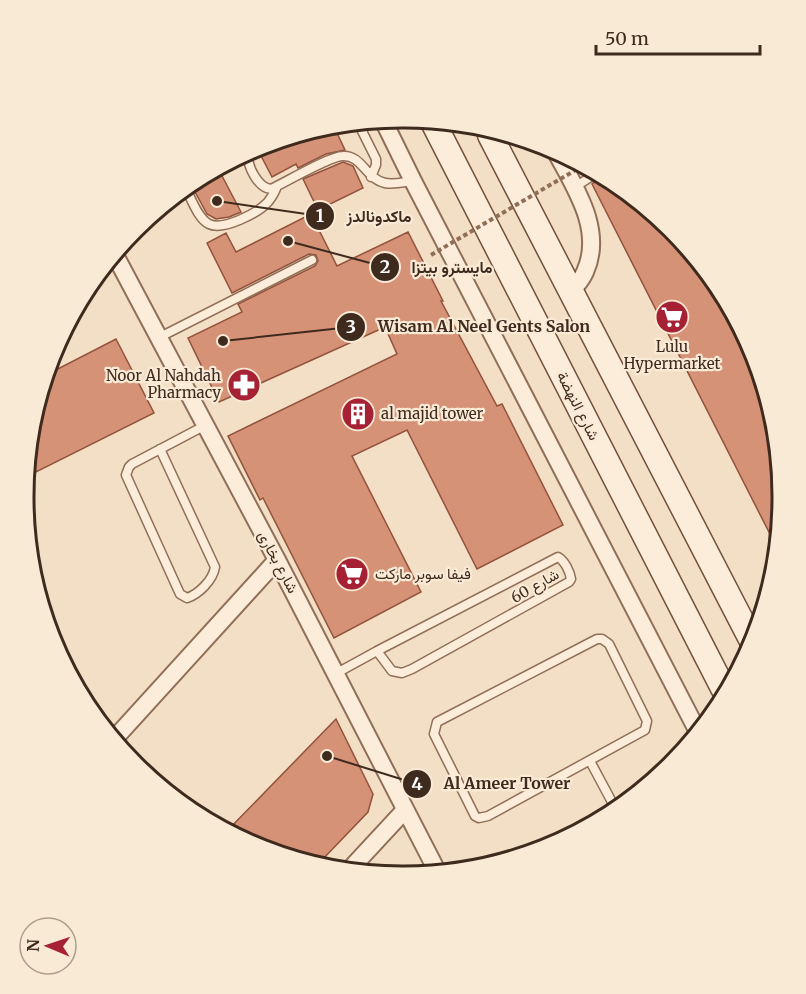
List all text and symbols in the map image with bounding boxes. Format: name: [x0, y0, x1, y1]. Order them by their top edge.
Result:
scale bar: [596, 18, 760, 56]
text: 50 m: [605, 27, 649, 50]
callout: ماكدونالدز: [305, 199, 424, 233]
text: 1: [316, 204, 324, 227]
text: ماكدونالدز: [346, 206, 412, 227]
callout: مايسترو بيتزا: [370, 250, 505, 284]
text: 2: [380, 255, 390, 278]
text: مايسترو بيتزا: [412, 257, 493, 278]
supermarket icon: Lulu Hypermarket: [654, 299, 690, 335]
callout: Wisam Al Neel Gents Salon: [336, 310, 603, 344]
text: 3: [346, 315, 356, 338]
text: Wisam Al Neel Gents Salon: [377, 316, 590, 336]
place label: Lulu Hypermarket: [624, 337, 721, 373]
place label: Noor Al Nahdah Pharmacy: [106, 366, 221, 402]
pharmacy icon: Noor Al Nahdah Pharmacy: [226, 367, 262, 403]
street label: شارع النهضة: [551, 368, 604, 444]
building icon: al majid tower: [340, 396, 376, 432]
place label: al majid tower: [381, 404, 484, 423]
street label: شارع بخارى: [252, 527, 303, 597]
supermarket icon: فيفا سوبر ماركت: [334, 556, 370, 592]
place label: فيفا سوبر ماركت: [375, 564, 471, 583]
street label: شارع 60: [507, 564, 563, 609]
callout: Al Ameer Tower: [402, 767, 583, 801]
text: 4: [411, 772, 423, 795]
text: Al Ameer Tower: [443, 773, 571, 793]
north arrow: [18, 916, 78, 976]
text: N: [23, 938, 43, 952]

